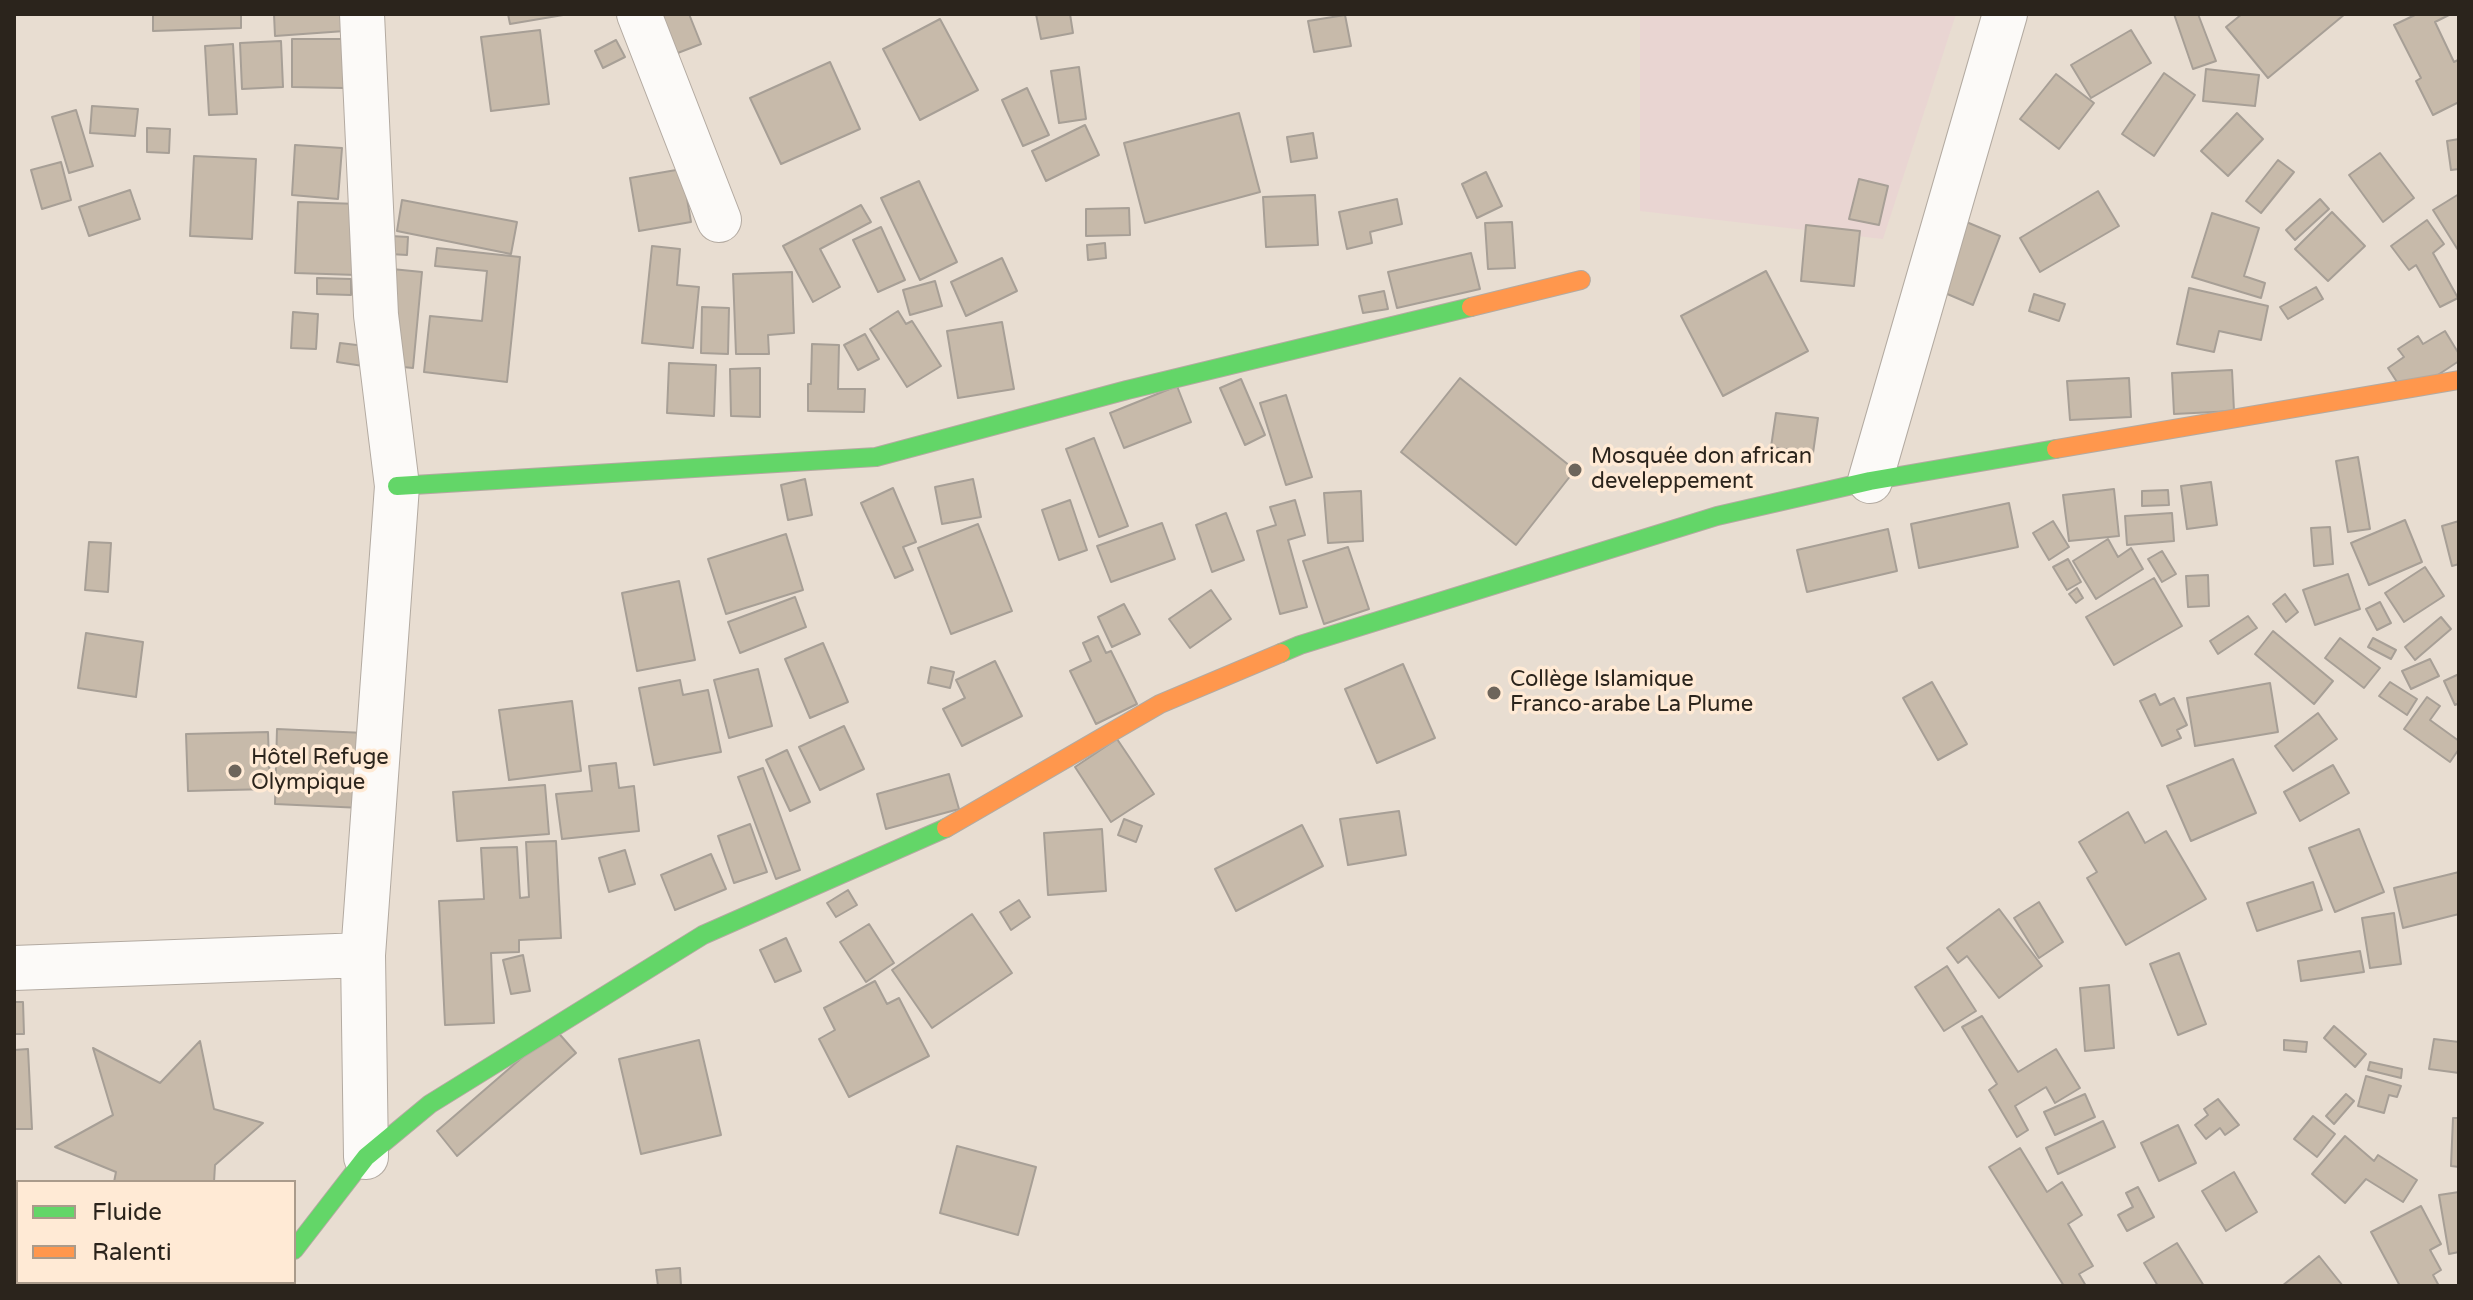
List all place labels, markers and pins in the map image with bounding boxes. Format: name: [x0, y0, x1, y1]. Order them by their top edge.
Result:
place label: Mosquée don african develeppement: [1591, 444, 1812, 496]
marker: Mosquée don african develeppement: [1566, 461, 1584, 479]
place label: Collège Islamique Franco-arabe La Plume: [1510, 667, 1753, 718]
marker: Collège Islamique Franco-arabe La Plume: [1485, 684, 1503, 702]
place label: Hôtel Refuge Olympique: [251, 745, 389, 796]
marker: Hôtel Refuge Olympique: [226, 762, 244, 780]

